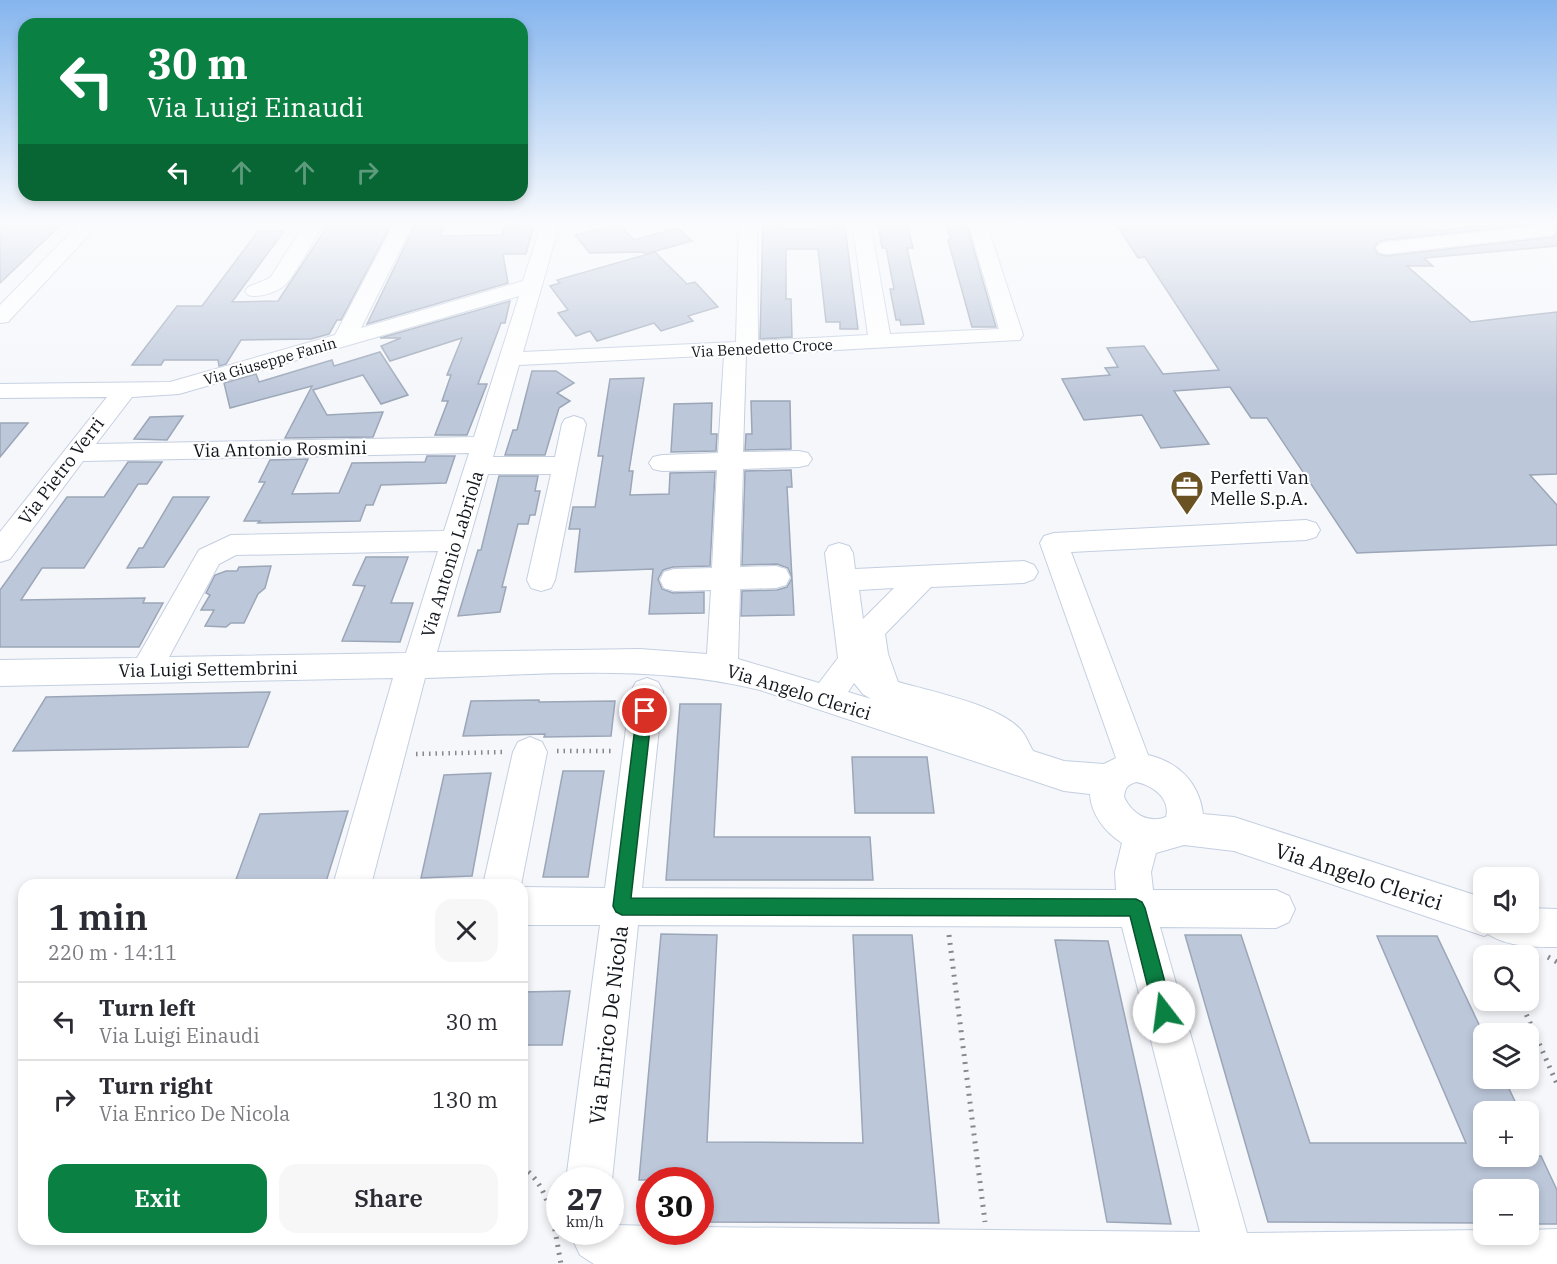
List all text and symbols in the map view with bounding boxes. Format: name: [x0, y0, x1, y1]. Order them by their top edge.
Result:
text: 30 m: [147, 36, 248, 91]
icon: left: [48, 42, 126, 120]
text: Via Luigi Einaudi: [147, 89, 364, 124]
icon: left: [162, 156, 195, 189]
icon: ahead: [225, 156, 258, 189]
icon: ahead: [288, 156, 321, 189]
icon: right: [351, 156, 384, 189]
street label: Via Giuseppe Fanin: [201, 333, 339, 389]
street label: Via Benedetto Croce: [691, 335, 833, 361]
street label: Via Pietro Verri: [13, 412, 109, 529]
street label: Via Antonio Rosmini: [193, 436, 367, 462]
place label: Perfetti Van Melle S.p.A.: [1210, 466, 1309, 510]
street label: Via Antonio Labriola: [416, 468, 488, 640]
office icon: Perfetti Van Melle S.p.A.: [1169, 469, 1205, 516]
street label: Via Luigi Settembrini: [118, 656, 298, 682]
street label: Via Angelo Clerici: [724, 659, 874, 725]
pin: [619, 685, 670, 736]
icon: arrive: [628, 694, 661, 727]
street label: Via Angelo Clerici: [1272, 836, 1446, 916]
map controls: [1473, 867, 1539, 1245]
button: sound: [1473, 867, 1539, 933]
text: 1 min: [48, 893, 148, 940]
button: close: [435, 899, 498, 962]
street label: Via Enrico De Nicola: [582, 924, 634, 1126]
text: 220 m · 14:11: [48, 939, 177, 966]
button: search: [1473, 945, 1539, 1011]
position arrow: [1132, 980, 1196, 1044]
text: Turn left: [99, 993, 195, 1022]
icon: left: [48, 1005, 81, 1038]
text: 30 m: [446, 1007, 498, 1036]
text: Via Luigi Einaudi: [99, 1022, 259, 1049]
button: layers: [1473, 1023, 1539, 1089]
text: Turn right: [99, 1071, 213, 1100]
icon: right: [48, 1083, 81, 1116]
text: 130 m: [432, 1085, 498, 1114]
text: Via Enrico De Nicola: [99, 1100, 290, 1127]
button: +: [1473, 1101, 1539, 1167]
button: Exit: [48, 1164, 267, 1233]
button: Share: [279, 1164, 498, 1233]
speed limit sign: 30: [636, 1167, 714, 1245]
text: 27: [567, 1179, 603, 1218]
button: −: [1473, 1179, 1539, 1245]
text: km/h: [566, 1212, 604, 1231]

